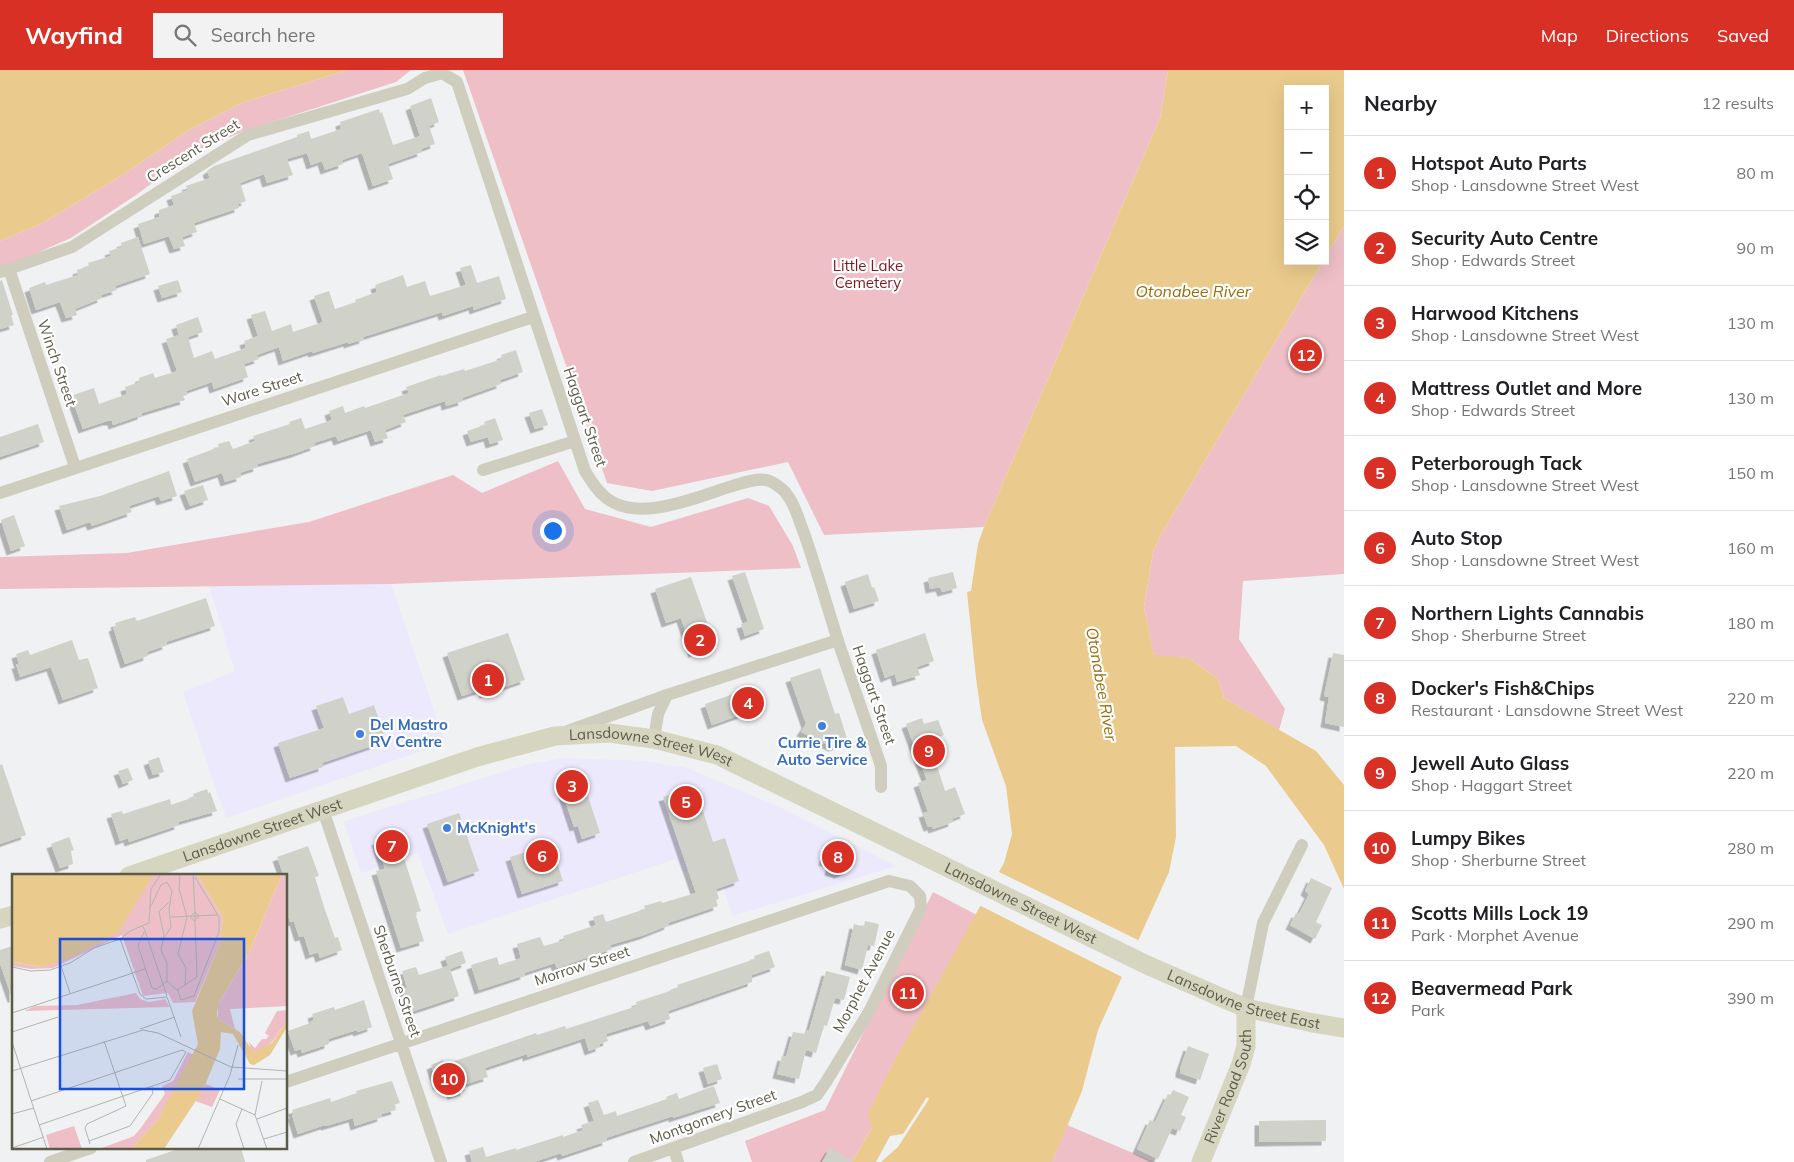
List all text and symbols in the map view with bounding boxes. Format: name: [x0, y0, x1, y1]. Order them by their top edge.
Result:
search box: [153, 13, 503, 58]
text: Wayfind: [25, 20, 123, 50]
icon: search: [171, 21, 199, 49]
text: Search here: [211, 23, 315, 47]
text: Map: [1541, 24, 1578, 47]
text: Directions: [1606, 24, 1689, 47]
text: Saved: [1717, 24, 1769, 47]
map controls: [1284, 85, 1329, 265]
button: +: [1284, 85, 1329, 130]
text: Nearby: [1364, 90, 1437, 116]
text: 12 results: [1702, 93, 1774, 113]
street label: Crescent Street: [143, 114, 243, 187]
button: −: [1284, 130, 1329, 175]
text: Hotspot Auto Parts: [1411, 151, 1587, 175]
text: 1: [1375, 163, 1385, 183]
text: 80 m: [1737, 163, 1774, 183]
button: locate: [1284, 175, 1329, 220]
text: Shop · Lansdowne Street West: [1411, 175, 1639, 195]
button: layers: [1284, 220, 1329, 265]
text: Security Auto Centre: [1411, 226, 1598, 250]
text: 2: [1375, 238, 1385, 258]
text: 90 m: [1737, 238, 1774, 258]
text: Shop · Edwards Street: [1411, 250, 1575, 270]
park label: Little Lake Cemetery: [833, 256, 903, 292]
water label: Otonabee River: [1136, 281, 1252, 301]
text: Harwood Kitchens: [1411, 301, 1579, 325]
text: 3: [1375, 313, 1385, 333]
text: 130 m: [1727, 313, 1774, 333]
street label: Winch Street: [34, 317, 81, 409]
text: Shop · Lansdowne Street West: [1411, 325, 1639, 345]
pin: 12: [1290, 336, 1322, 374]
street label: Haggart Street: [560, 365, 611, 469]
street label: Ware Street: [219, 367, 305, 410]
text: Mattress Outlet and More: [1411, 376, 1642, 400]
text: 4: [1375, 388, 1385, 408]
text: 130 m: [1727, 388, 1774, 408]
text: Shop · Edwards Street: [1411, 400, 1575, 420]
text: Peterborough Tack: [1411, 451, 1582, 475]
text: 5: [1375, 463, 1385, 483]
text: 150 m: [1727, 463, 1774, 483]
text: Shop · Lansdowne Street West: [1411, 475, 1639, 495]
your location: [540, 518, 566, 544]
text: Auto Stop: [1411, 526, 1502, 550]
text: 6: [1375, 538, 1385, 558]
text: 160 m: [1727, 538, 1774, 558]
text: Shop · Lansdowne Street West: [1411, 550, 1639, 570]
text: Northern Lights Cannabis: [1411, 601, 1644, 625]
text: 7: [1375, 613, 1385, 633]
text: 180 m: [1727, 613, 1774, 633]
pin: 2: [684, 621, 716, 659]
text: Shop · Sherburne Street: [1411, 625, 1586, 645]
water label: Otonabee River: [1082, 626, 1122, 743]
street label: Haggart Street: [849, 643, 900, 747]
pin: 1: [472, 661, 504, 699]
text: Docker's Fish&Chips: [1411, 676, 1594, 700]
pin: 4: [732, 684, 764, 722]
text: 8: [1375, 688, 1385, 708]
text: 220 m: [1727, 688, 1774, 708]
text: Restaurant · Lansdowne Street West: [1411, 700, 1683, 720]
place label: Del Mastro RV Centre: [370, 715, 448, 751]
marker: Currie Tire & Auto Service: [816, 720, 828, 732]
street label: Lansdowne Street West: [568, 723, 736, 770]
marker: Del Mastro RV Centre: [354, 728, 366, 740]
pin: 9: [913, 732, 945, 770]
place label: Currie Tire & Auto Service: [777, 733, 867, 769]
text: Jewell Auto Glass: [1411, 751, 1569, 775]
text: 9: [1375, 763, 1385, 783]
text: 220 m: [1727, 763, 1774, 783]
pin: 3: [556, 767, 588, 805]
text: Shop · Haggart Street: [1411, 775, 1572, 795]
pin: 5: [670, 783, 702, 821]
street label: Lansdowne Street West: [180, 794, 344, 866]
place label: McKnight's: [457, 818, 536, 837]
marker: McKnight's: [441, 822, 453, 834]
text: Lumpy Bikes: [1411, 826, 1525, 850]
pin: 7: [376, 827, 408, 865]
pin: 6: [526, 837, 558, 875]
pin: 8: [822, 838, 854, 876]
text: 10: [1370, 838, 1390, 858]
text: 280 m: [1727, 838, 1774, 858]
text: Shop · Sherburne Street: [1411, 850, 1586, 870]
street label: Lansdowne Street West: [942, 858, 1100, 948]
inset map: [12, 874, 288, 1150]
text: Scotts Mills Lock 19: [1411, 901, 1588, 925]
text: 11: [1370, 913, 1390, 933]
text: 290 m: [1727, 913, 1774, 933]
street label: Sherburne Street: [369, 922, 426, 1039]
text: Park · Morphet Avenue: [1411, 925, 1579, 945]
street label: Morphet Avenue: [828, 926, 899, 1036]
street label: Morrow Street: [532, 941, 632, 990]
street label: Lansdowne Street East: [1165, 965, 1322, 1033]
pin: 11: [892, 974, 924, 1012]
text: Beavermead Park: [1411, 976, 1572, 1000]
text: 12: [1370, 988, 1390, 1008]
text: 390 m: [1727, 988, 1774, 1008]
text: Park: [1411, 1000, 1445, 1020]
street label: River Road South: [1200, 1029, 1255, 1146]
pin: 10: [433, 1060, 465, 1098]
street label: Montgomery Street: [647, 1085, 779, 1148]

